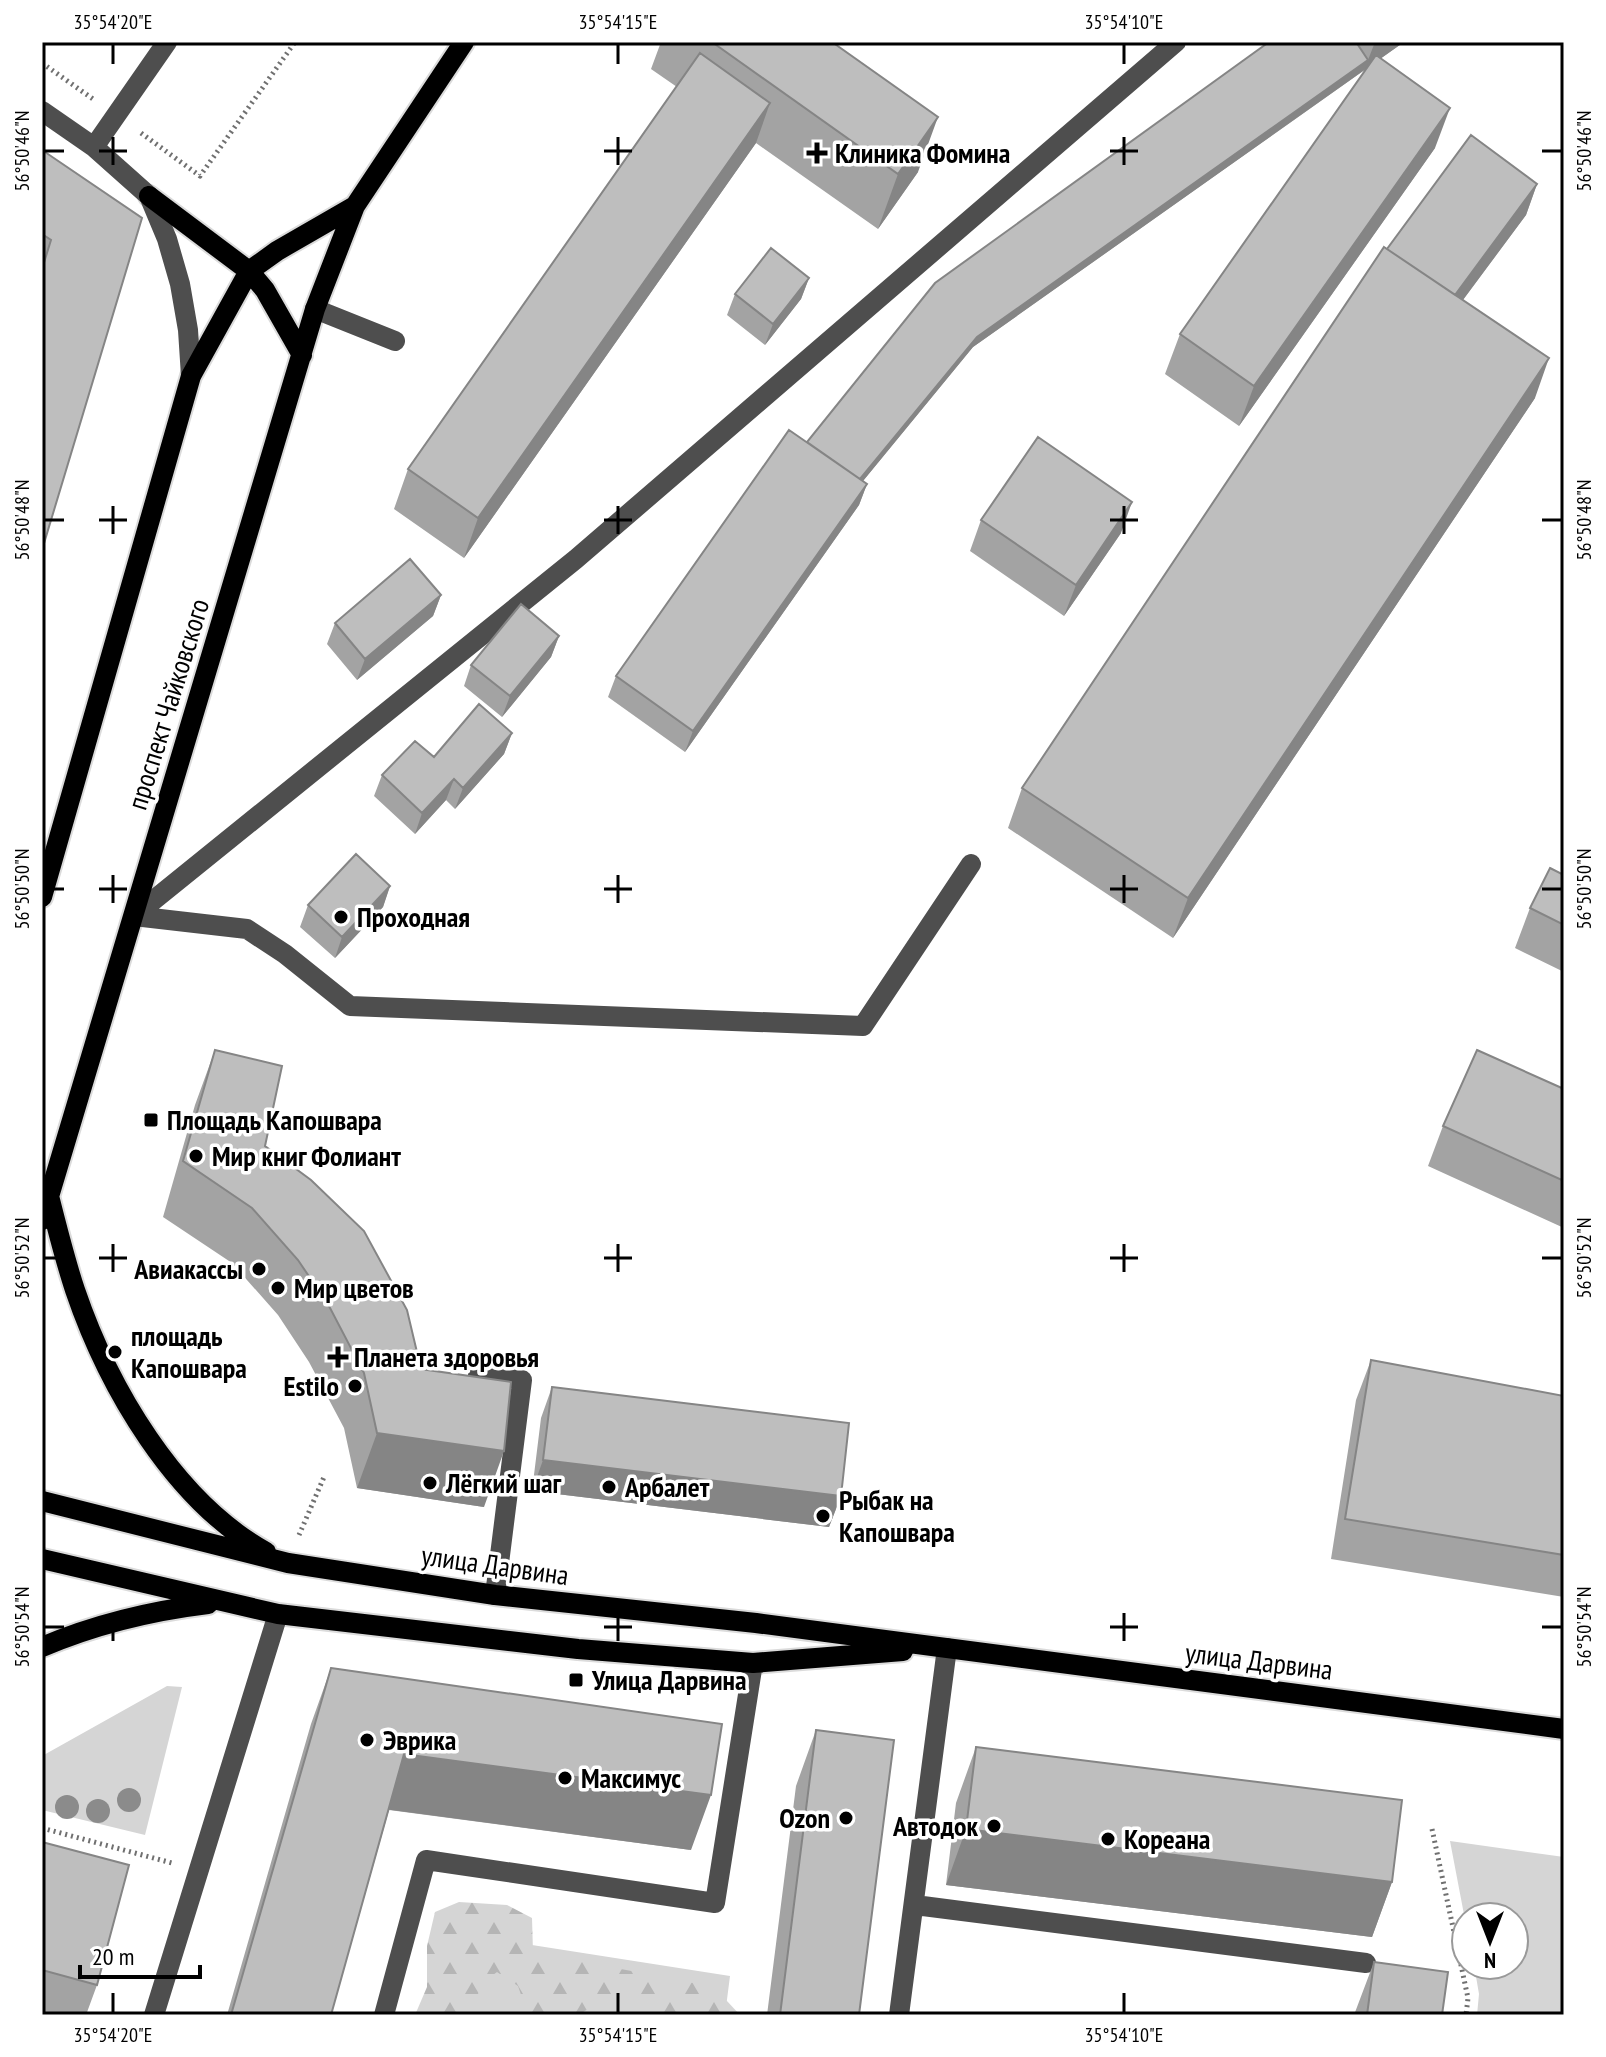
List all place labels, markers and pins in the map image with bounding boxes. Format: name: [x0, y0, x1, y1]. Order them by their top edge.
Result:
place label: Клиника Фомина: [835, 134, 1010, 171]
marker: Клиника Фомина: [806, 142, 828, 164]
place label: Проходная: [357, 898, 470, 935]
marker: Проходная: [332, 908, 350, 926]
place label: Площадь Капошвара: [167, 1101, 382, 1138]
marker: Площадь Капошвара: [142, 1111, 160, 1129]
place label: Мир книг Фолиант: [212, 1137, 401, 1174]
marker: Мир книг Фолиант: [187, 1147, 205, 1165]
place label: Авиакассы: [133, 1250, 243, 1287]
marker: Авиакассы: [250, 1260, 268, 1278]
place label: Мир цветов: [294, 1269, 414, 1306]
marker: Мир цветов: [269, 1279, 287, 1297]
place label: площадь Капошвара: [131, 1317, 247, 1386]
place label: Планета здоровья: [354, 1338, 539, 1375]
marker: площадь Капошвара: [106, 1343, 124, 1361]
marker: Планета здоровья: [329, 1348, 347, 1366]
place label: Estilo: [283, 1367, 339, 1404]
marker: Estilo: [346, 1377, 364, 1395]
place label: Лёгкий шаг: [445, 1464, 562, 1501]
place label: Арбалет: [624, 1468, 710, 1505]
marker: Лёгкий шаг: [421, 1474, 439, 1492]
marker: Арбалет: [600, 1478, 618, 1496]
place label: Рыбак на Капошвара: [839, 1481, 955, 1550]
marker: Рыбак на Капошвара: [814, 1507, 832, 1525]
place label: Улица Дарвина: [591, 1661, 747, 1698]
marker: Улица Дарвина: [567, 1671, 585, 1689]
place label: Эврика: [383, 1721, 456, 1758]
marker: Эврика: [358, 1731, 376, 1749]
place label: Максимус: [581, 1759, 681, 1796]
marker: Максимус: [556, 1769, 574, 1787]
place label: Ozon: [779, 1799, 830, 1836]
place label: Автодок: [892, 1807, 979, 1844]
marker: Ozon: [837, 1809, 855, 1827]
marker: Автодок: [985, 1817, 1003, 1835]
place label: Кореана: [1124, 1820, 1210, 1857]
marker: Кореана: [1099, 1830, 1117, 1848]

